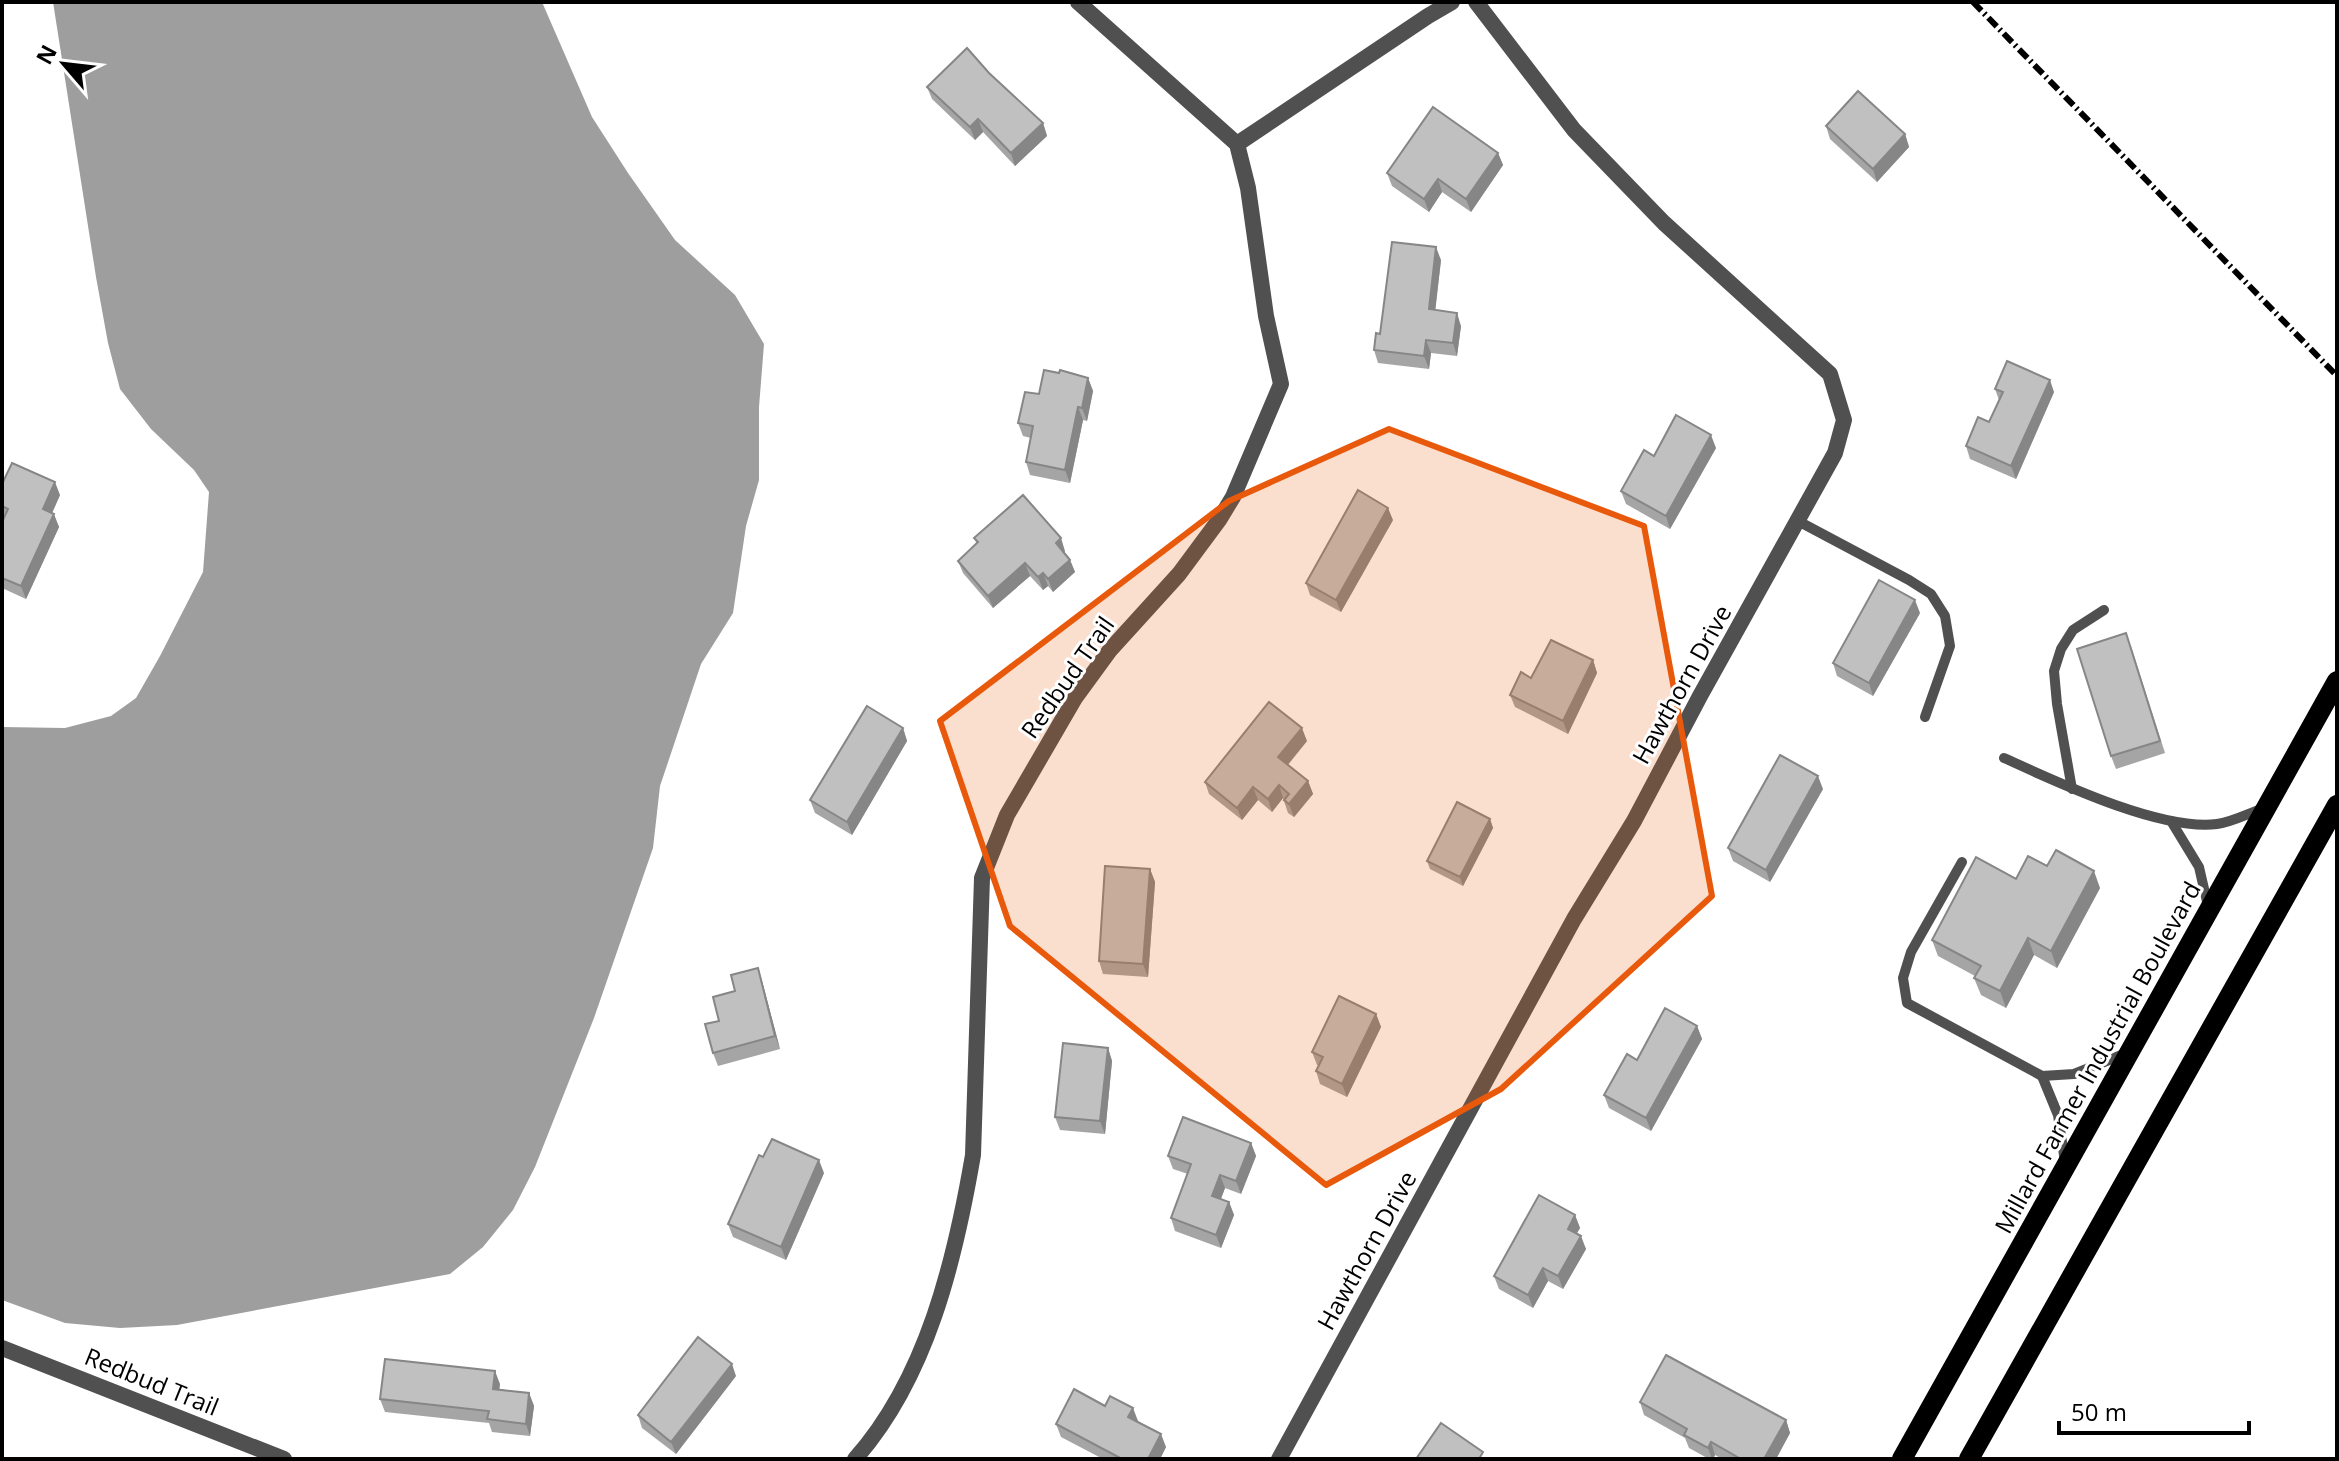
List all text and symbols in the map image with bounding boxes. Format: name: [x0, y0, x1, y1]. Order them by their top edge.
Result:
north arrow: [24, 24, 104, 104]
text: N: [28, 39, 63, 69]
street label: Hawthorn Drive: [1624, 599, 1738, 769]
street label: Redbud Trail: [1013, 609, 1121, 745]
street label: Millard Farmer Industrial Boulevard: [1986, 875, 2208, 1239]
street label: Hawthorn Drive: [1309, 1165, 1423, 1335]
street label: Redbud Trail: [80, 1339, 224, 1423]
scale bar: [2059, 1385, 2249, 1435]
text: 50 m: [2071, 1395, 2127, 1428]

